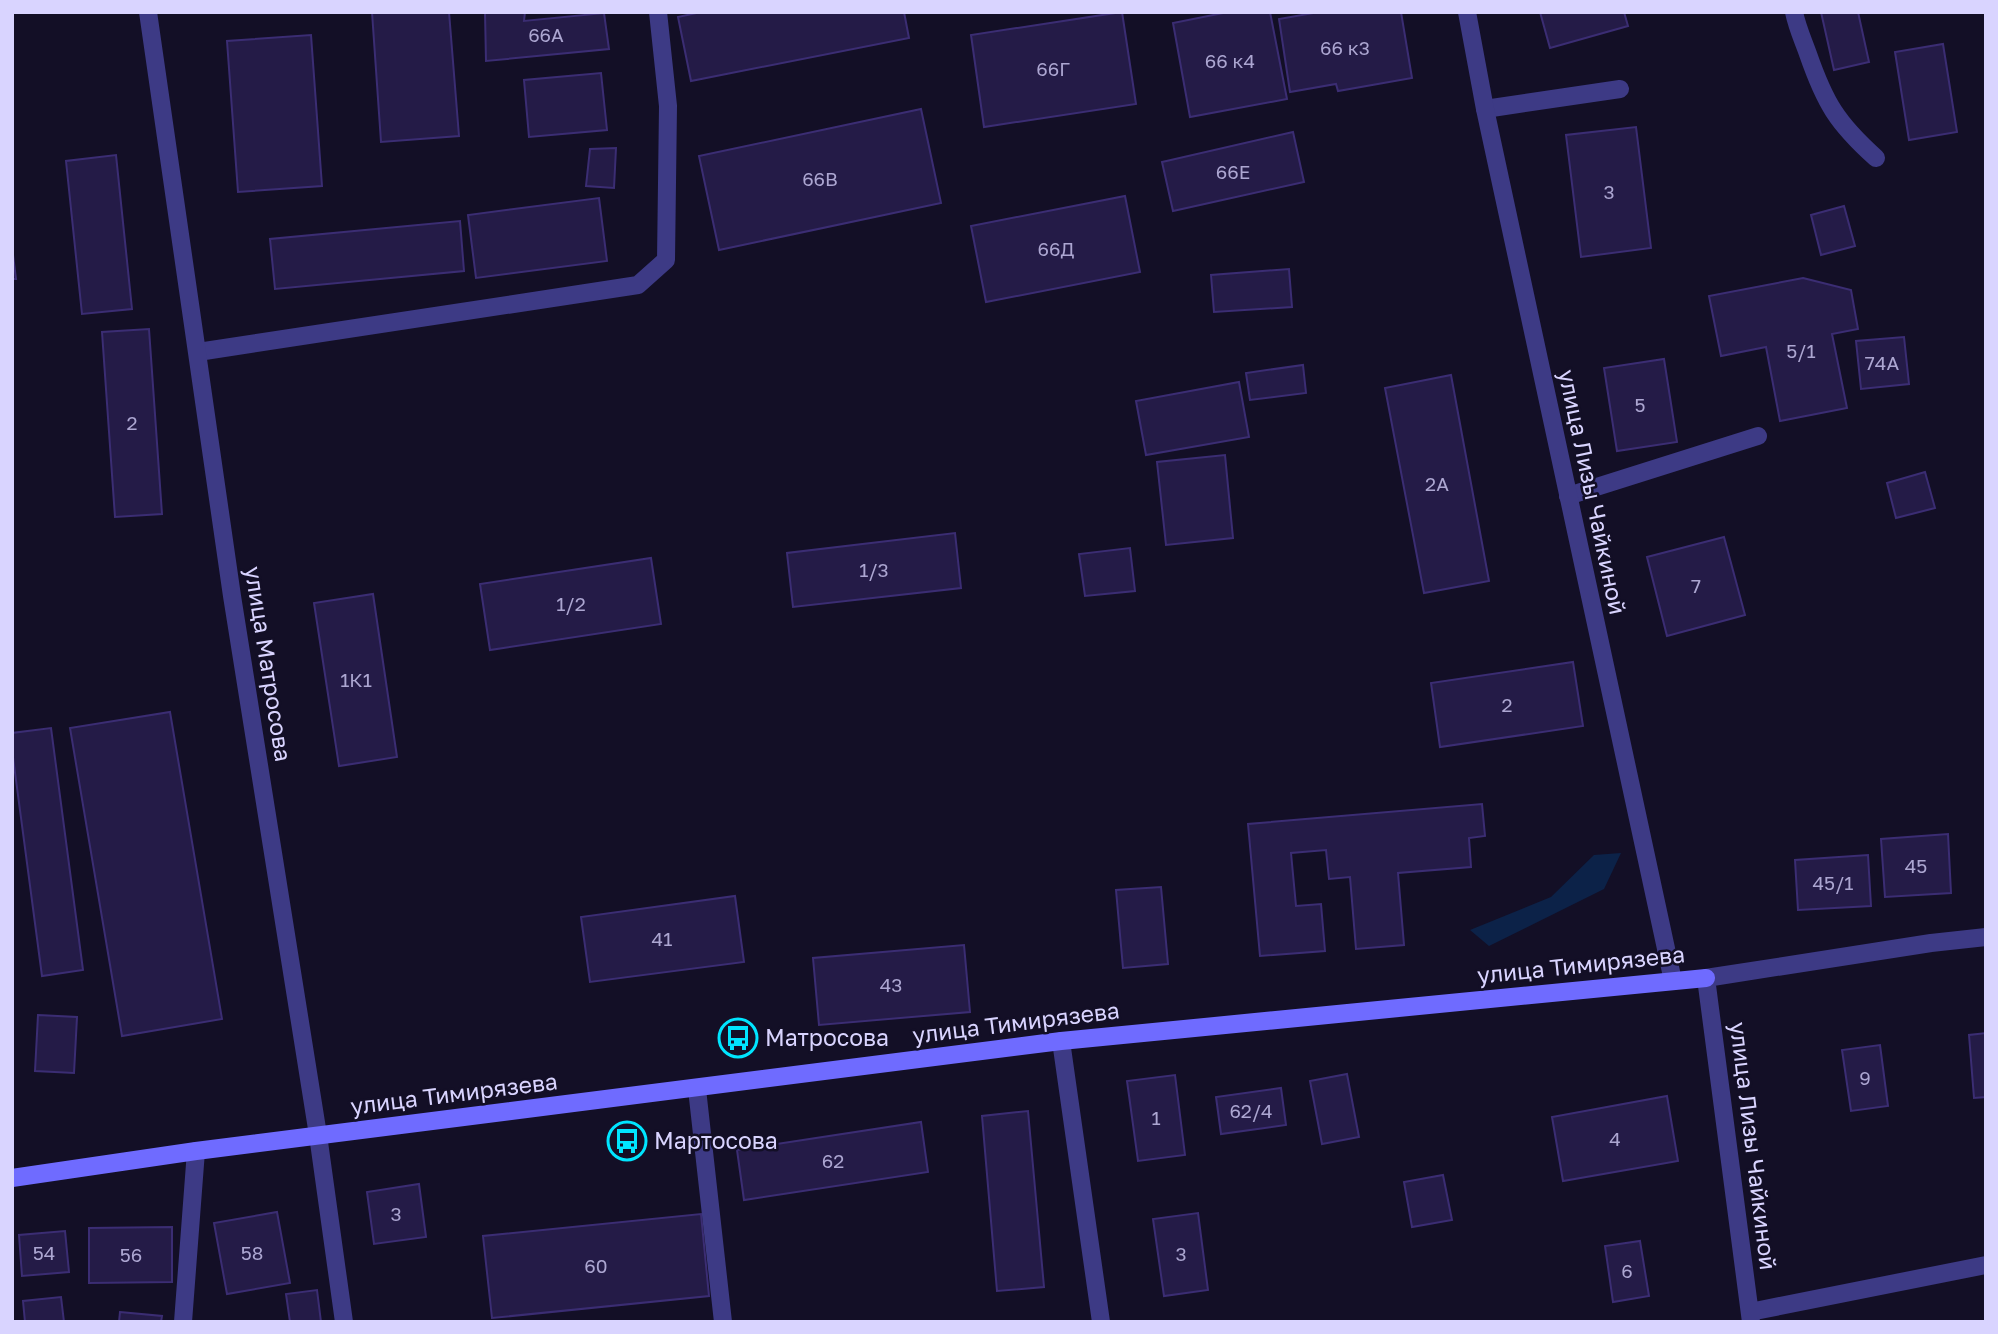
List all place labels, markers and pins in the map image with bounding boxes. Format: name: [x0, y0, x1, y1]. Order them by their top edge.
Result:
bus stop icon: Матросова: [717, 1017, 759, 1059]
place label: Матросова: [765, 1023, 889, 1051]
bus stop icon: Мартосова: [606, 1120, 648, 1162]
place label: Мартосова: [654, 1126, 778, 1154]

